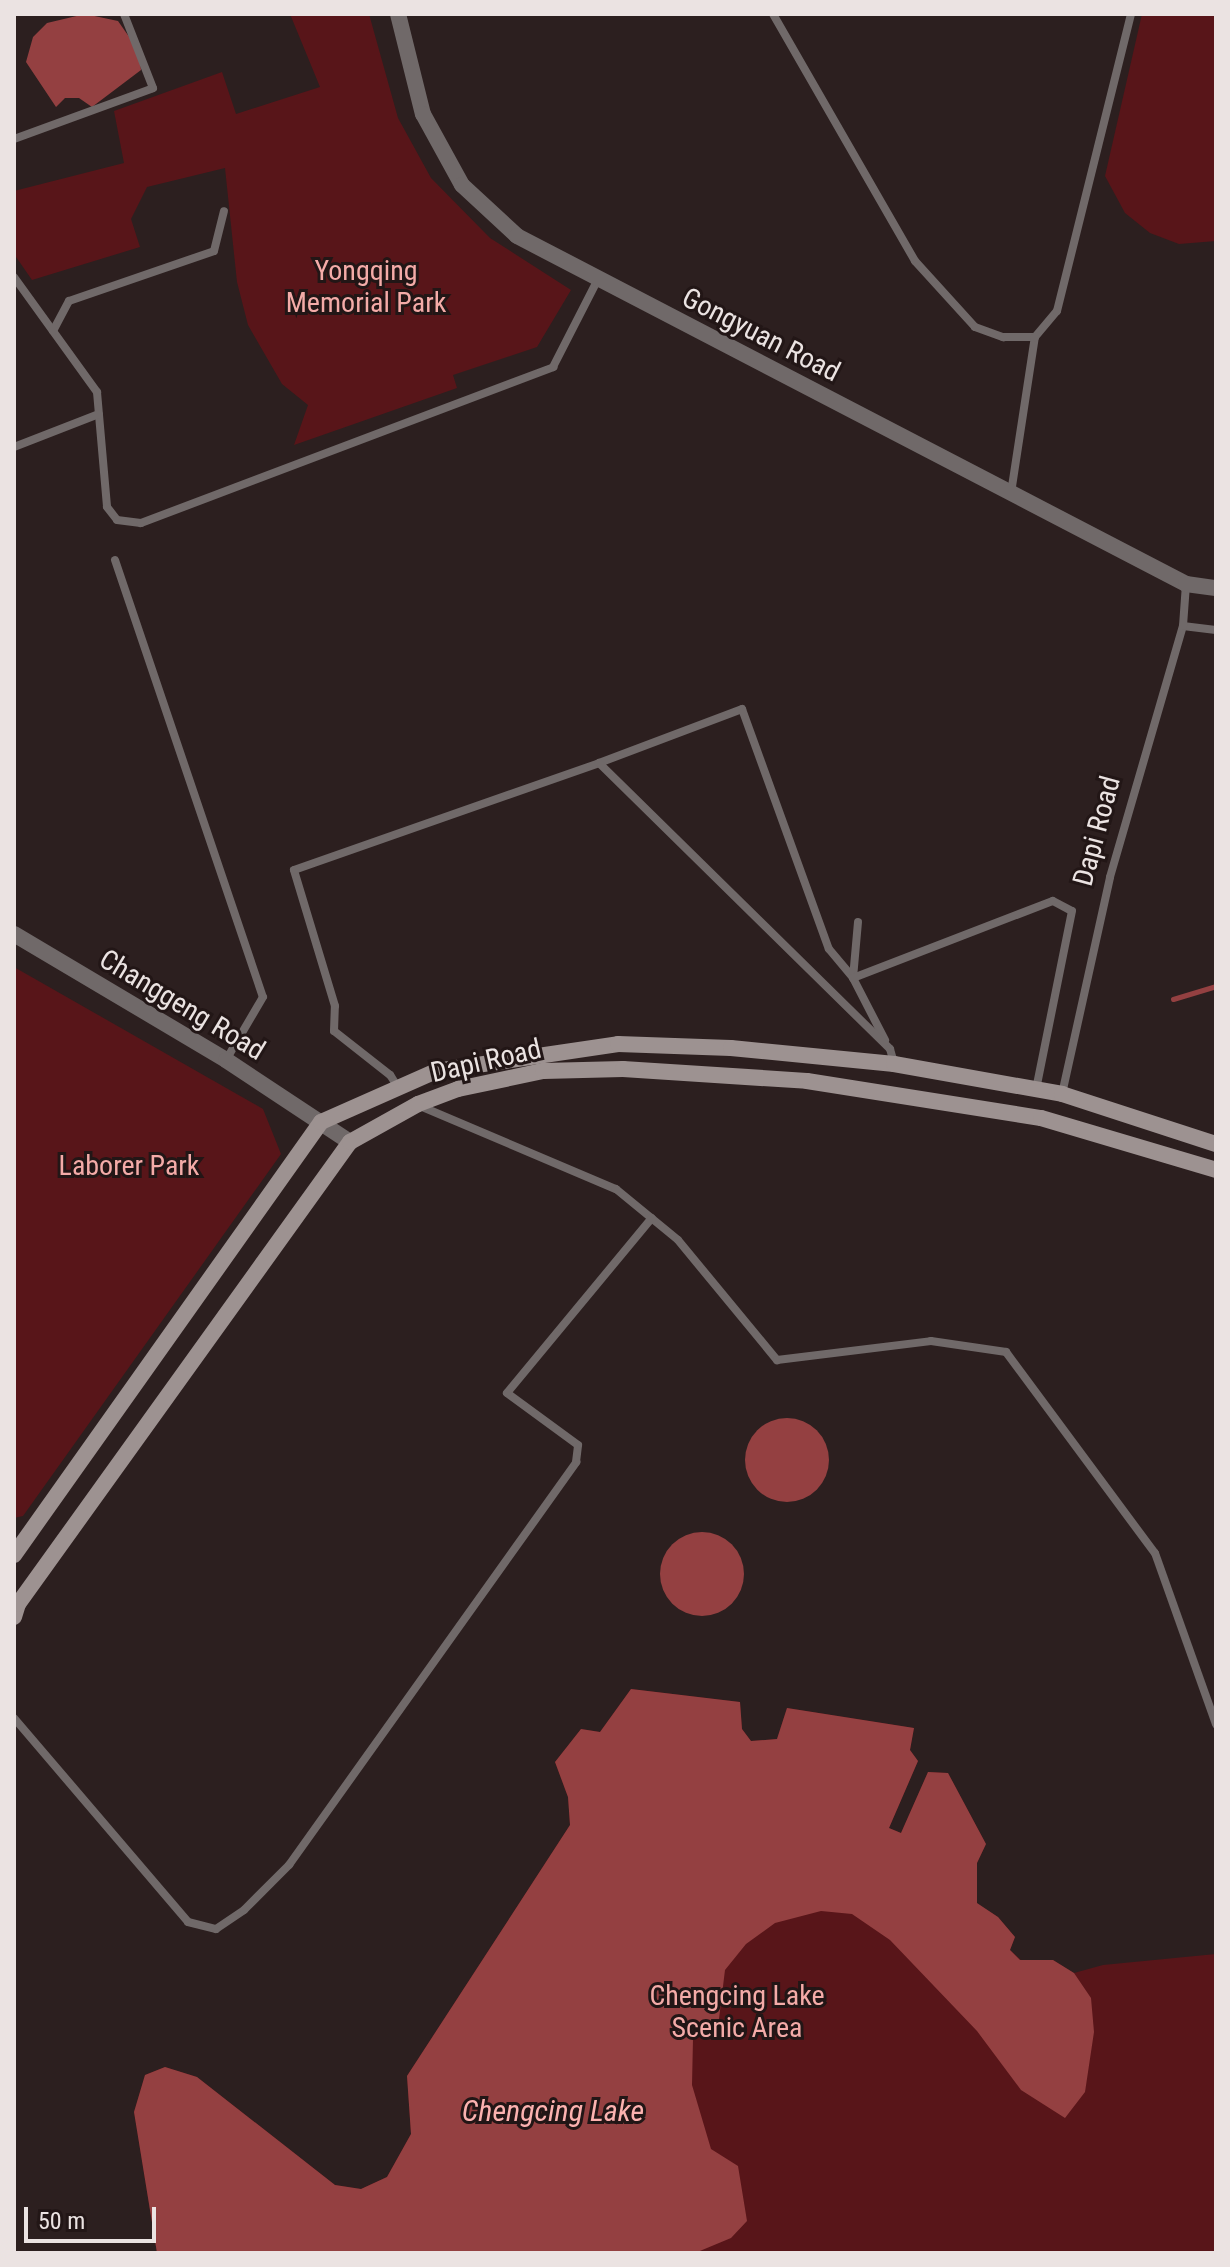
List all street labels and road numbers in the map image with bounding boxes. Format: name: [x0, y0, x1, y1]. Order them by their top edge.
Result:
street label: Gongyuan Road: [676, 281, 846, 389]
street label: Dapi Road: [1066, 772, 1128, 890]
street label: Changgeng Road: [93, 942, 271, 1068]
street label: Dapi Road: [428, 1032, 544, 1090]

